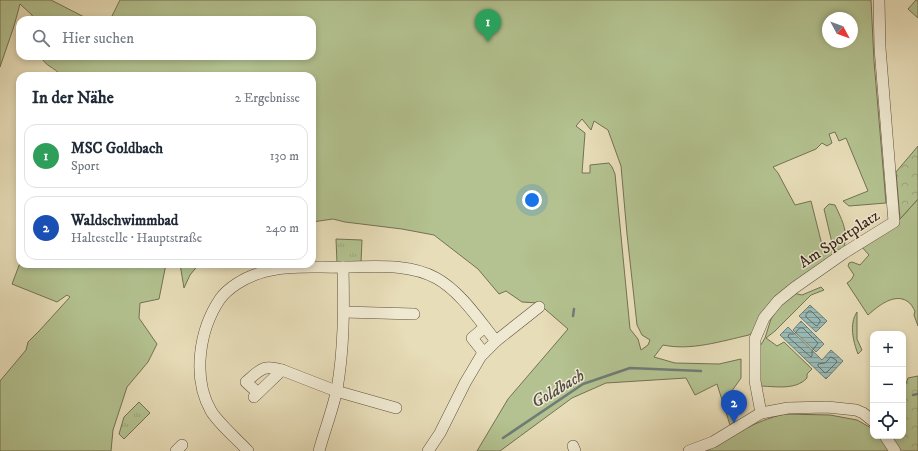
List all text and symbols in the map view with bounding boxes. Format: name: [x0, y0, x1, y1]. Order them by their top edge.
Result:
pin: 1: [475, 9, 501, 42]
north arrow: [822, 12, 858, 48]
search box: [16, 16, 316, 60]
icon: search: [30, 27, 52, 49]
text: Hier suchen: [62, 29, 134, 48]
text: In der Nähe: [32, 87, 114, 109]
text: 2 Ergebnisse: [235, 90, 300, 106]
text: MSC Goldbach: [71, 139, 163, 158]
text: 1: [44, 148, 48, 164]
text: 130 m: [270, 148, 299, 164]
text: Sport: [71, 158, 100, 174]
your location: [522, 190, 542, 210]
street label: Am Sportplatz: [795, 205, 883, 273]
text: Waldschwimmbad: [71, 211, 178, 230]
text: 2: [43, 220, 49, 236]
text: 240 m: [266, 220, 299, 236]
text: Haltestelle · Hauptstraße: [71, 230, 202, 246]
map controls: [870, 331, 906, 439]
button: +: [870, 331, 906, 367]
water label: Goldbach: [527, 364, 589, 413]
button: −: [870, 367, 906, 403]
pin: 2: [721, 390, 747, 423]
button: locate: [870, 403, 906, 439]

